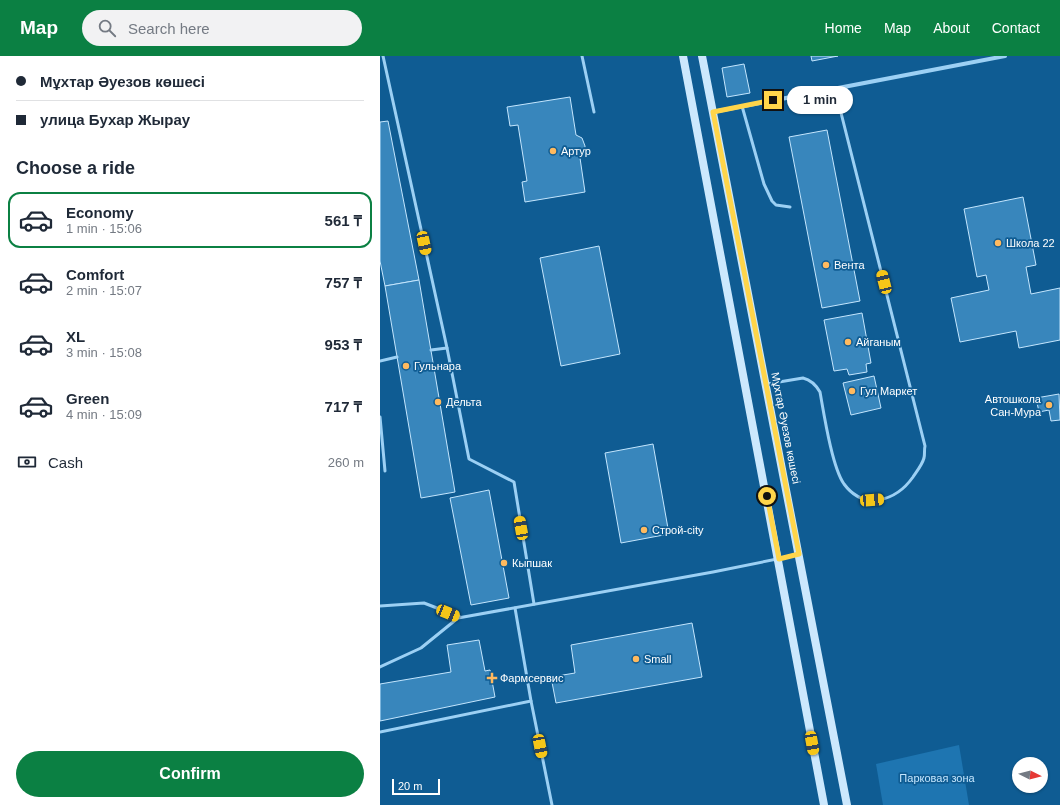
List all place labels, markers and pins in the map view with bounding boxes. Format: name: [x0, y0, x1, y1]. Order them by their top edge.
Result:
place label: Артур: [561, 145, 591, 157]
marker: Артур: [548, 146, 558, 156]
place label: Школа 22: [1006, 237, 1055, 249]
marker: Школа 22: [993, 238, 1003, 248]
place label: Вента: [834, 259, 865, 271]
marker: Вента: [821, 260, 831, 270]
place label: Айганым: [856, 336, 901, 348]
marker: Айганым: [843, 337, 853, 347]
place label: Гульнара: [414, 360, 462, 372]
marker: Гульнара: [401, 361, 411, 371]
place label: Гул Маркет: [860, 385, 917, 397]
marker: Гул Маркет: [847, 386, 857, 396]
place label: Автошкола Сан-Мура: [985, 393, 1042, 418]
place label: Дельта: [446, 396, 482, 408]
marker: Дельта: [433, 397, 443, 407]
marker: Автошкола Сан-Мура: [1044, 400, 1054, 410]
place label: Строй-city: [652, 524, 704, 536]
marker: Строй-city: [639, 525, 649, 535]
place label: Кыпшак: [512, 557, 552, 569]
marker: Кыпшак: [499, 558, 509, 568]
place label: Small: [644, 653, 672, 665]
marker: Small: [631, 654, 641, 664]
place label: Фармсервис: [500, 672, 564, 684]
marker: Фармсервис: [487, 673, 497, 683]

